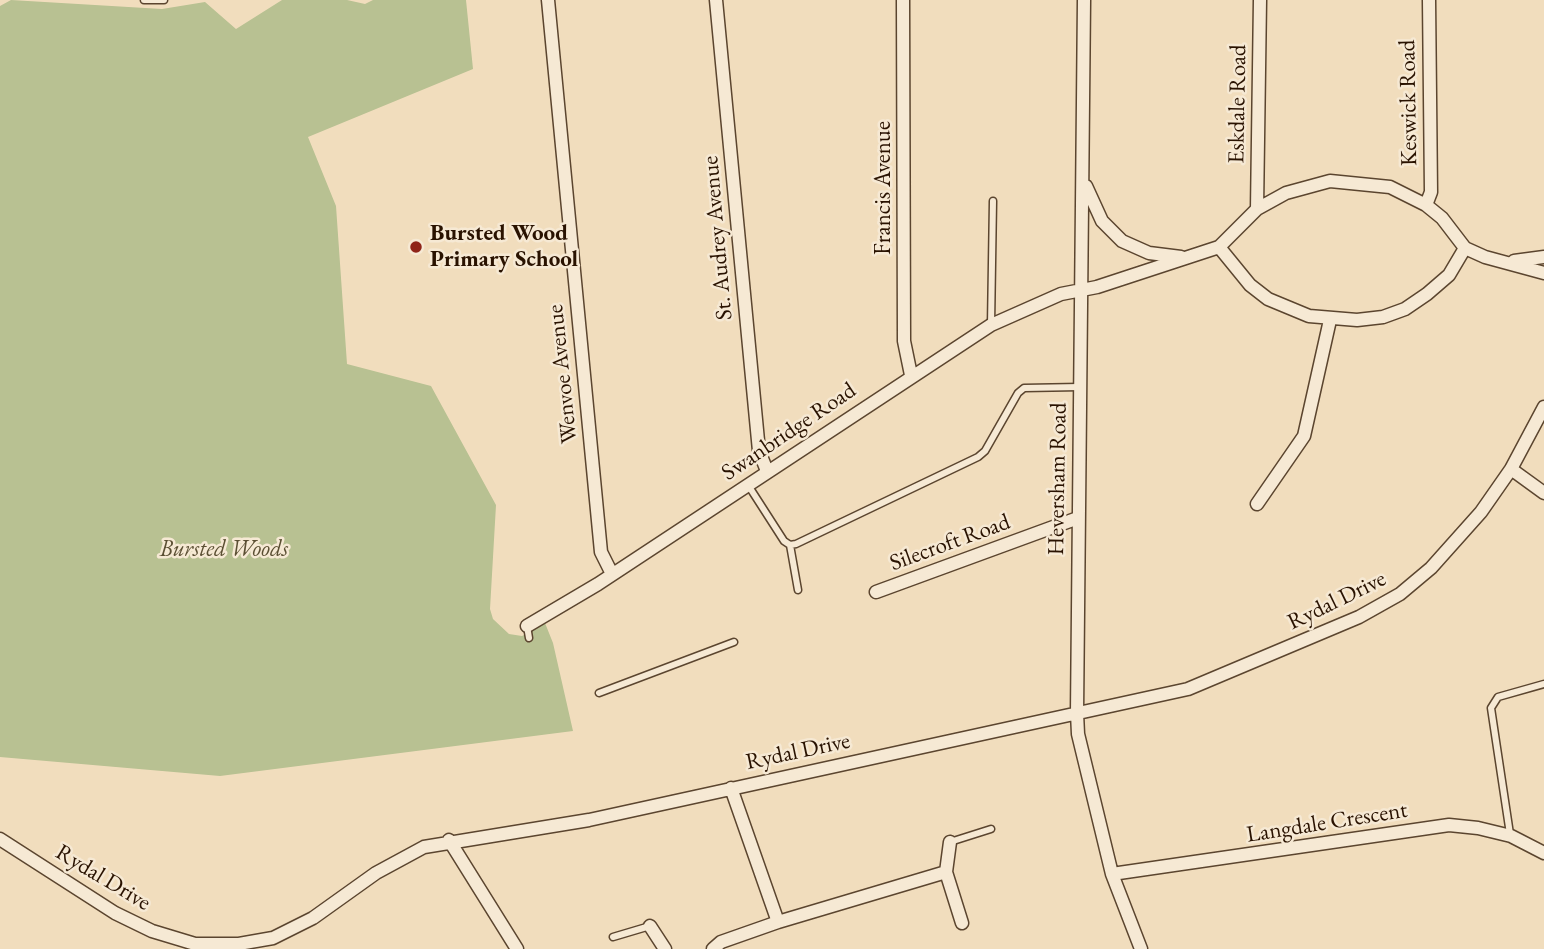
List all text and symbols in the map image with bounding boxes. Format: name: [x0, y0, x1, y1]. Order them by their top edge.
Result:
street label: Keswick Road: [1394, 40, 1424, 166]
street label: Eskdale Road: [1223, 44, 1253, 164]
street label: Francis Avenue: [870, 121, 898, 255]
street label: St. Audrey Avenue: [697, 155, 739, 321]
place label: Bursted Wood Primary School: [430, 220, 578, 274]
marker: Bursted Wood Primary School: [408, 239, 424, 255]
street label: Wenvoe Avenue: [542, 303, 584, 445]
street label: Swanbridge Road: [717, 377, 861, 487]
street label: Heversham Road: [1043, 402, 1073, 556]
street label: Silecroft Road: [886, 508, 1014, 578]
park label: Bursted Woods: [160, 536, 288, 564]
street label: Rydal Drive: [1283, 565, 1391, 637]
street label: Rydal Drive: [743, 727, 853, 777]
street label: Langdale Crescent: [1245, 797, 1409, 849]
street label: Rydal Drive: [50, 839, 156, 917]

